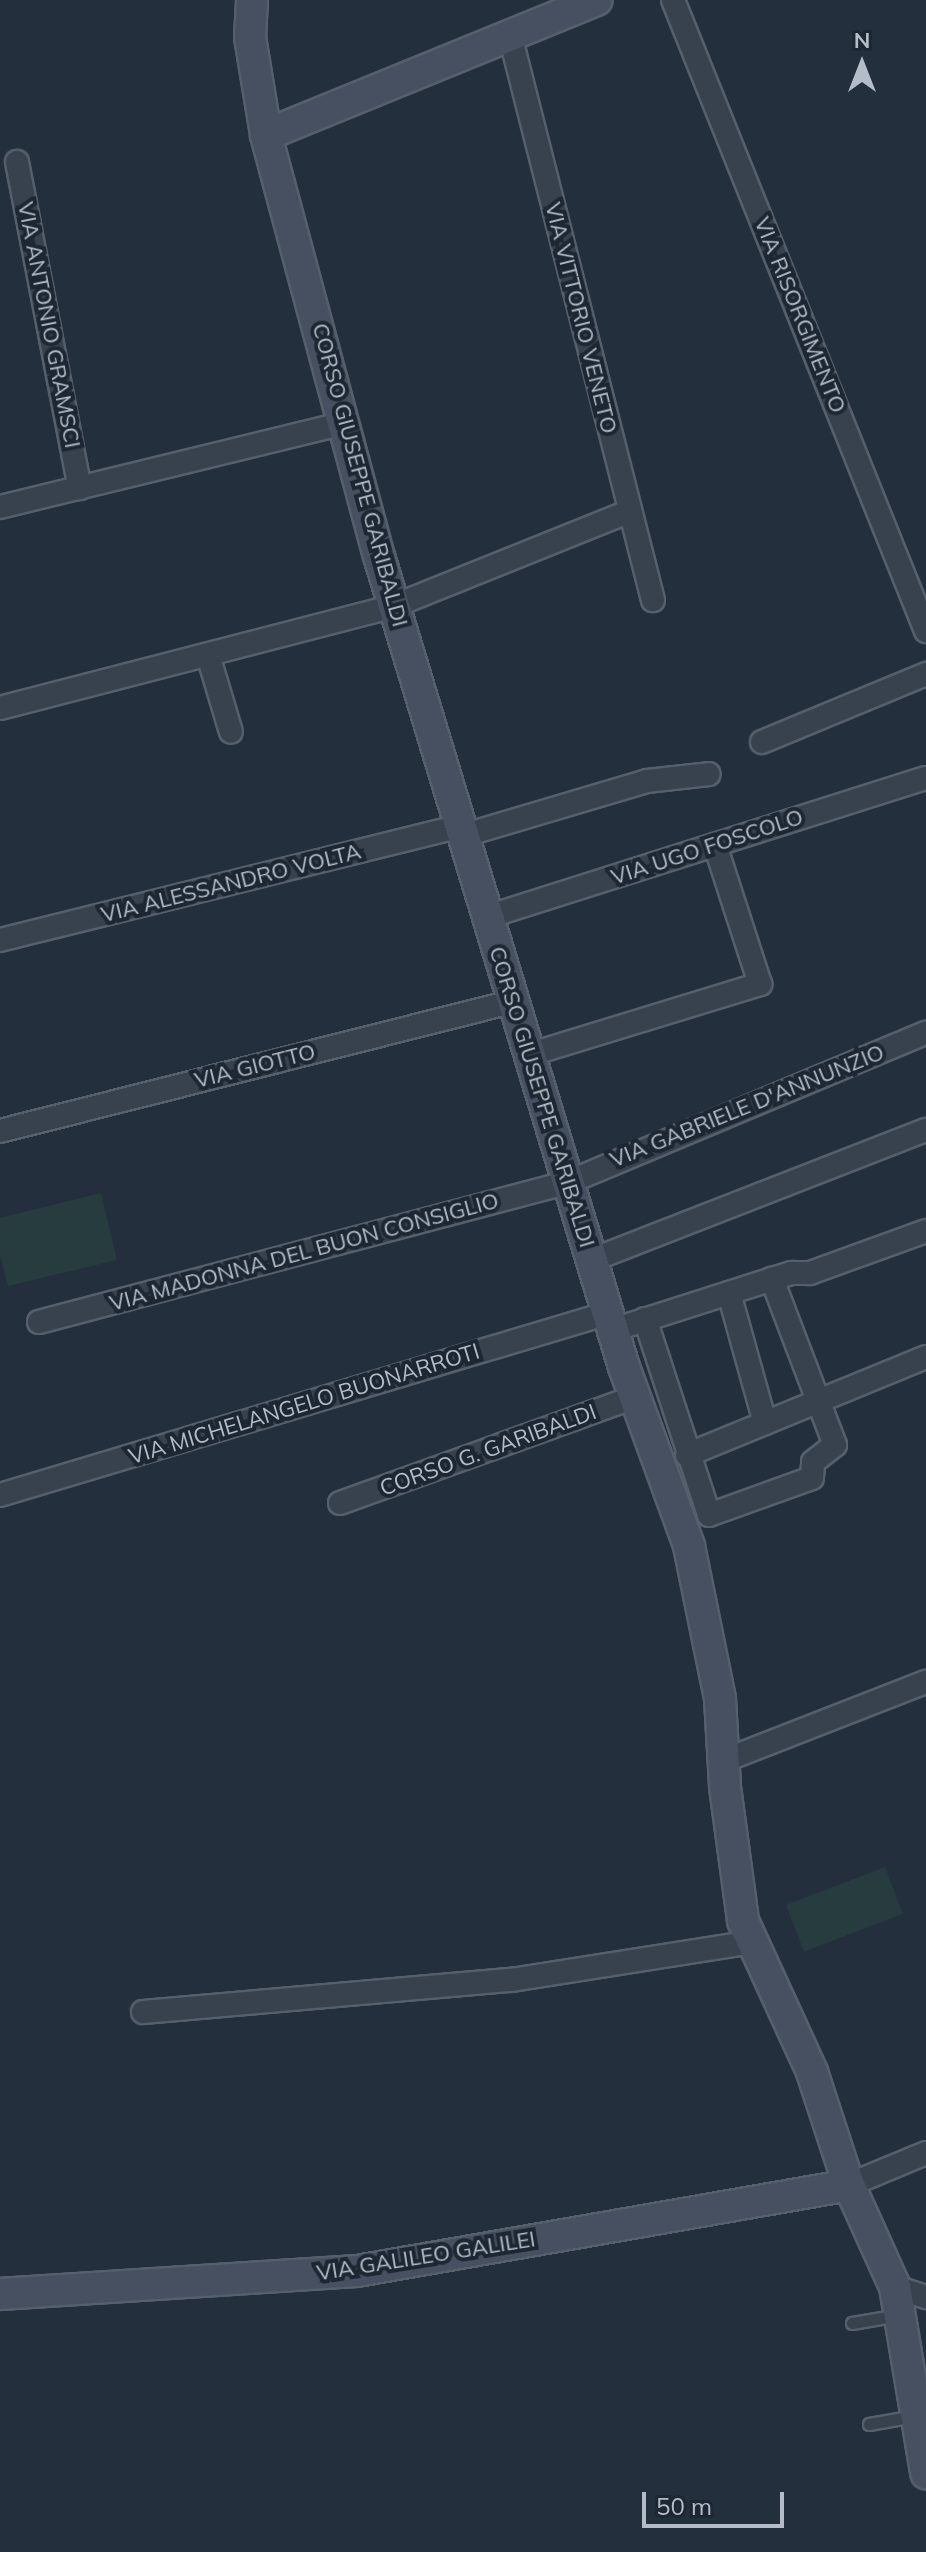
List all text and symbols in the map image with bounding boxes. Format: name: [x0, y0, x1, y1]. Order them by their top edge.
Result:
north arrow: [822, 24, 902, 104]
text: N: [854, 26, 870, 54]
street label: VIA ANTONIO GRAMSCI: [12, 200, 86, 450]
street label: VIA VITTORIO VENETO: [540, 200, 622, 436]
street label: VIA RISORGIMENTO: [749, 213, 851, 417]
street label: CORSO GIUSEPPE GARIBALDI: [307, 320, 413, 630]
street label: VIA UGO FOSCOLO: [608, 804, 806, 890]
street label: VIA ALESSANDRO VOLTA: [98, 838, 364, 928]
street label: CORSO GIUSEPPE GARIBALDI: [484, 943, 600, 1251]
street label: VIA GIOTTO: [192, 1038, 318, 1094]
street label: VIA GABRIELE D'ANNUNZIO: [606, 1039, 888, 1173]
street label: VIA MADONNA DEL BUON CONSIGLIO: [107, 1187, 501, 1317]
street label: VIA MICHELANGELO BUONARROTI: [125, 1338, 483, 1470]
street label: CORSO G. GARIBALDI: [376, 1399, 600, 1501]
street label: VIA GALILEO GALILEI: [315, 2226, 537, 2286]
scale bar: [646, 2476, 788, 2526]
text: 50 m: [656, 2491, 712, 2521]

